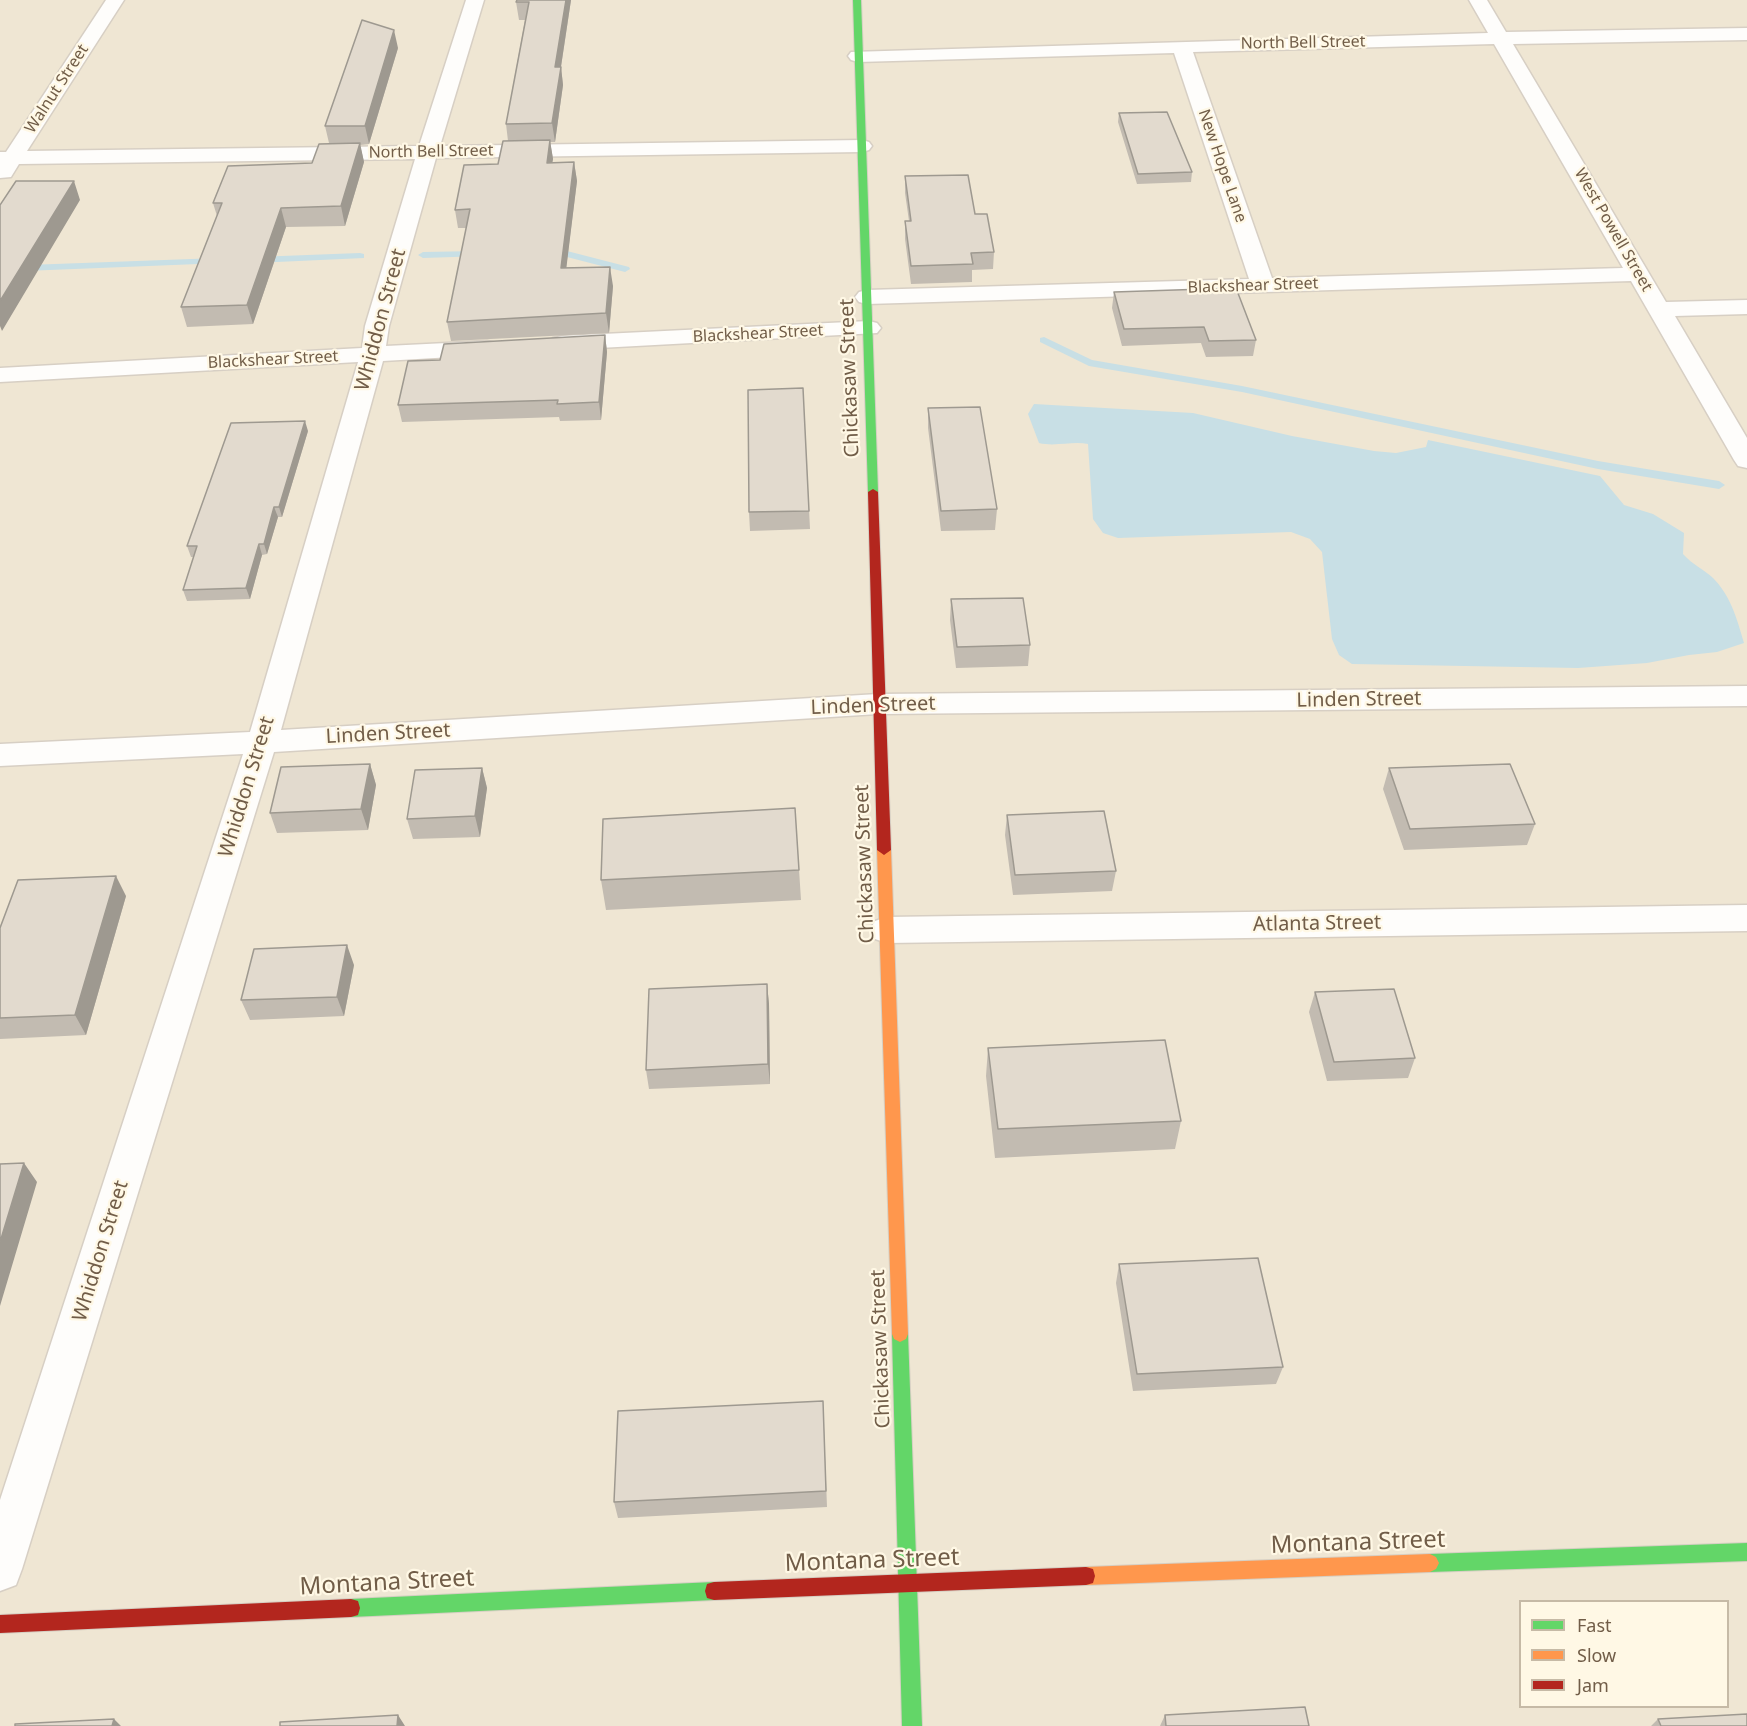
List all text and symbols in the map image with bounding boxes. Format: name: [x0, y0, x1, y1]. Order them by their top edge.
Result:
street label: North Bell Street: [1240, 32, 1366, 54]
street label: Walnut Street: [21, 41, 93, 137]
street label: New Hope Lane: [1194, 107, 1250, 225]
street label: North Bell Street: [368, 141, 494, 163]
street label: West Powell Street: [1570, 165, 1656, 295]
street label: Whiddon Street: [350, 246, 412, 394]
street label: Blackshear Street: [1187, 274, 1319, 298]
street label: Chickasaw Street: [835, 298, 865, 458]
street label: Blackshear Street: [692, 321, 824, 347]
street label: Blackshear Street: [207, 347, 339, 373]
street label: Linden Street: [1296, 687, 1422, 713]
street label: Linden Street: [810, 692, 936, 720]
street label: Whiddon Street: [214, 714, 280, 860]
street label: Linden Street: [325, 719, 451, 749]
street label: Chickasaw Street: [850, 784, 880, 944]
street label: Atlanta Street: [1253, 911, 1381, 937]
street label: Whiddon Street: [68, 1178, 134, 1324]
street label: Chickasaw Street: [866, 1269, 896, 1429]
street label: Montana Street: [1270, 1526, 1446, 1560]
street label: Montana Street: [784, 1544, 960, 1578]
street label: Montana Street: [299, 1564, 475, 1602]
legend: [1519, 1600, 1729, 1708]
text: Fast: [1577, 1613, 1612, 1637]
text: Slow: [1577, 1643, 1616, 1667]
text: Jam: [1577, 1673, 1609, 1697]

